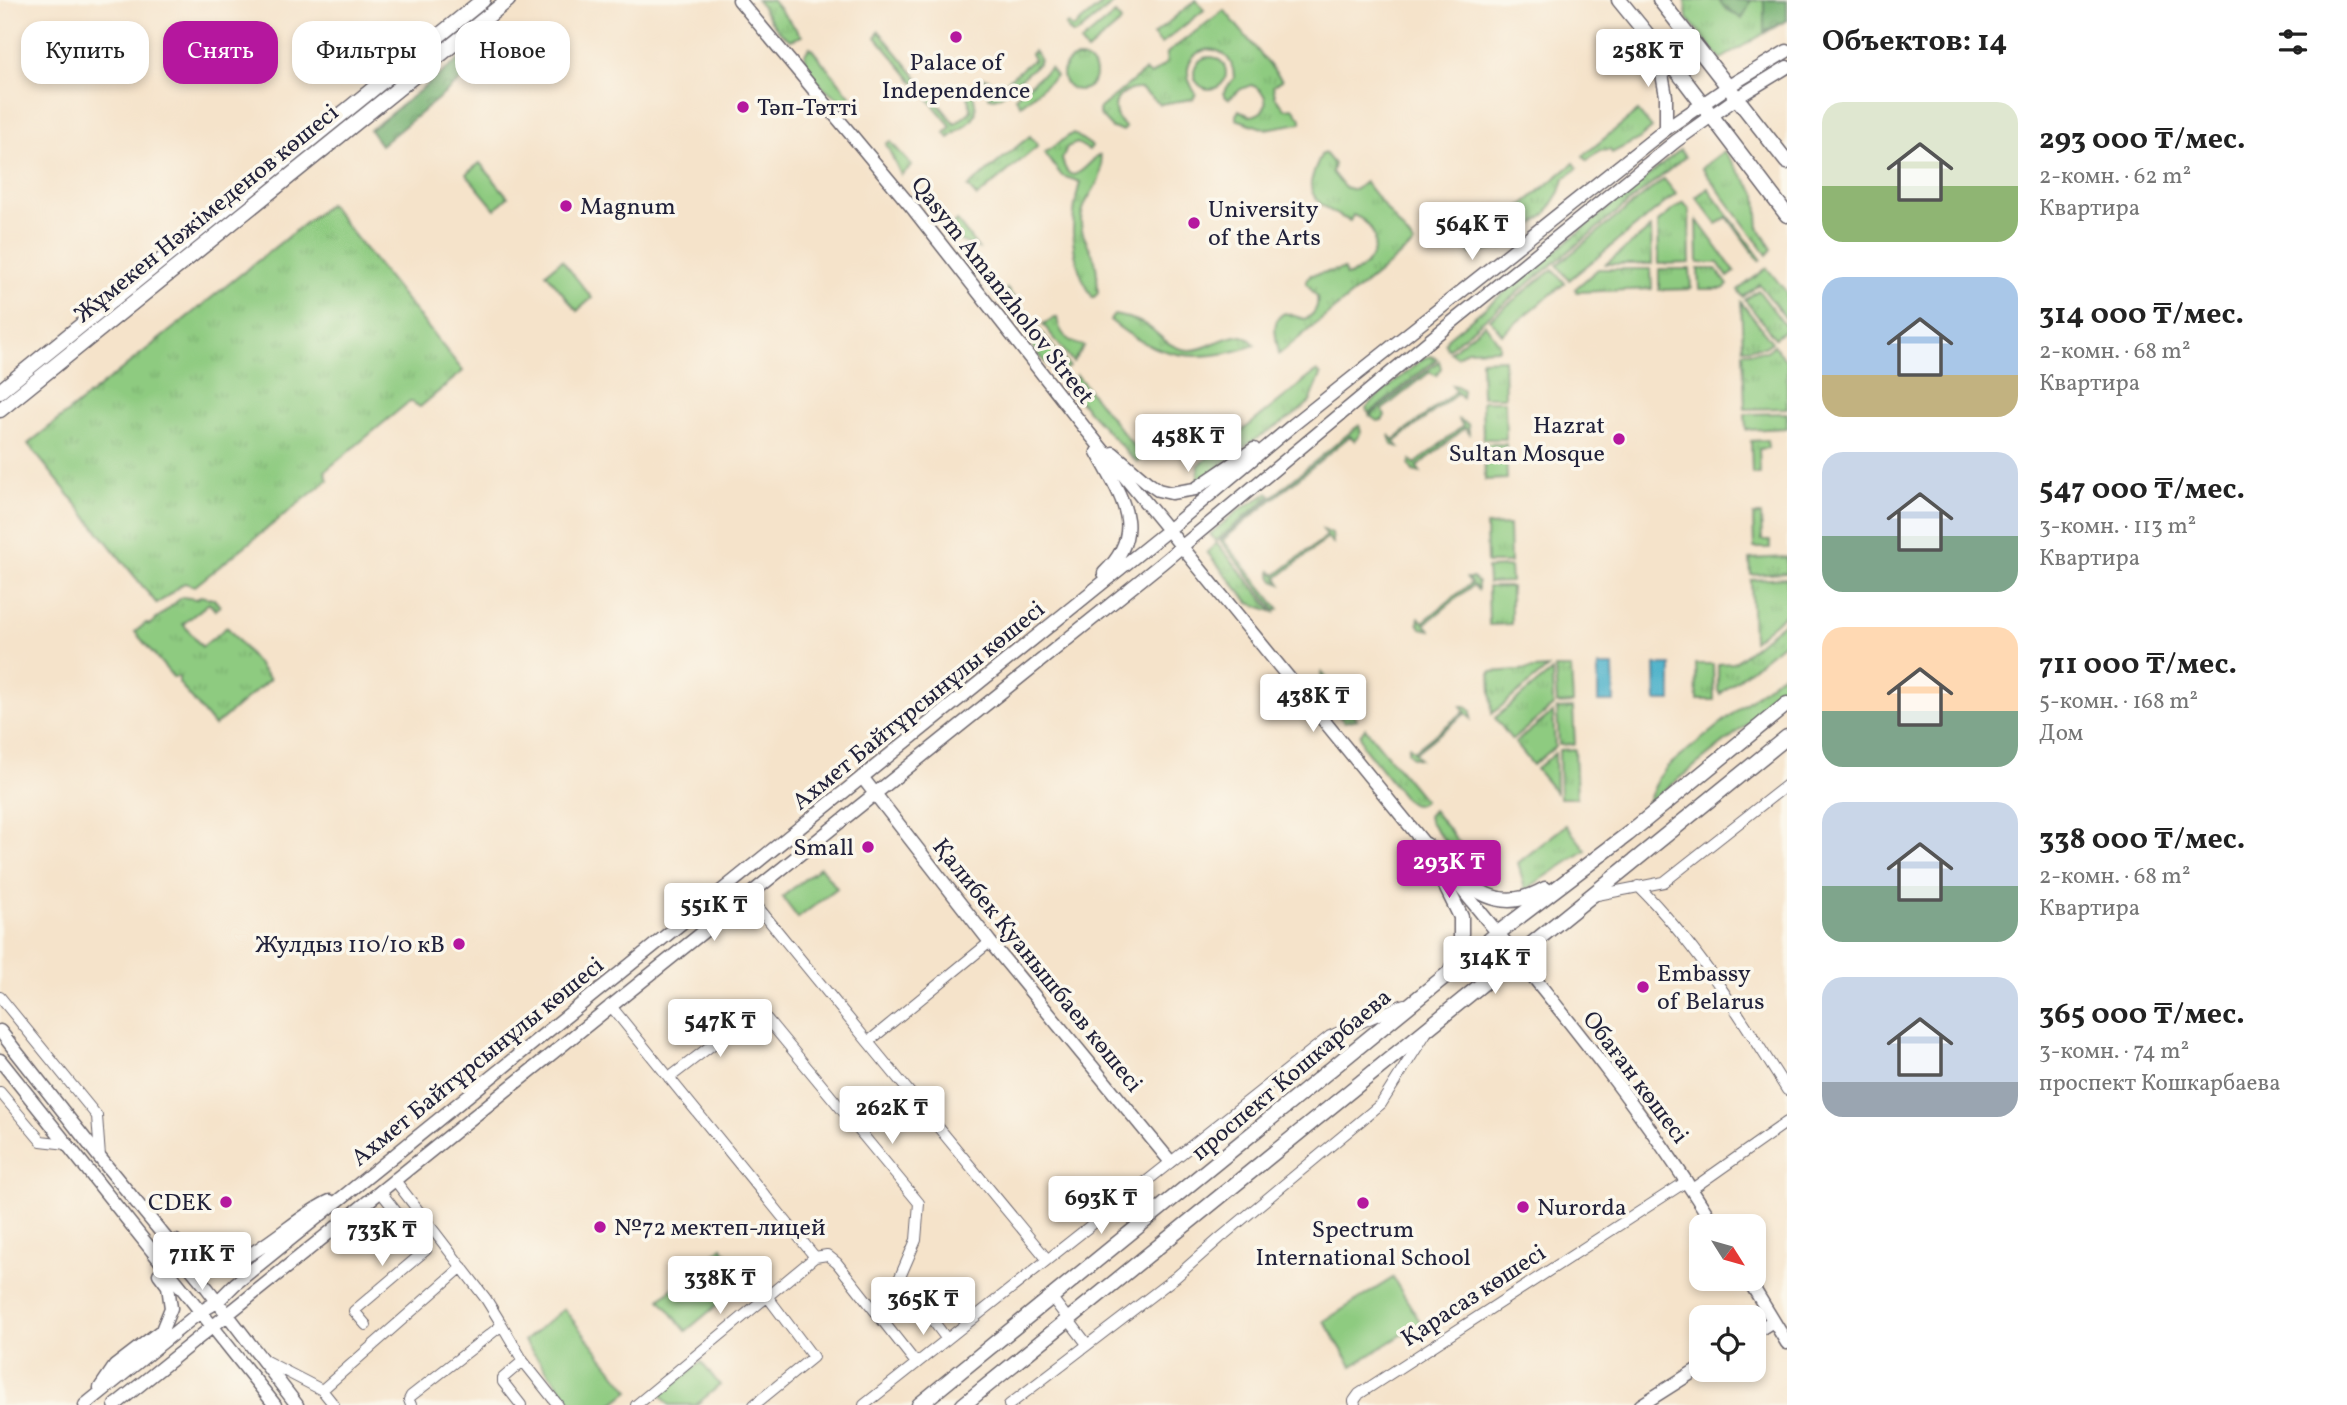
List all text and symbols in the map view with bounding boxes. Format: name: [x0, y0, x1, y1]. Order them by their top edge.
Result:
chip: Купить: [21, 21, 149, 84]
chip: Снять: [163, 21, 278, 84]
chip: Фильтры: [292, 21, 441, 84]
chip: Новое: [455, 21, 570, 84]
text: Объектов: 14: [1822, 21, 2007, 63]
icon: filters: [2274, 23, 2312, 61]
marker: Palace of Independence: [948, 29, 964, 45]
pin: 258K ₸: [1591, 29, 1705, 89]
text: 258K ₸: [1612, 36, 1684, 68]
place label: Palace of Independence: [882, 47, 1030, 109]
place label: Тәп-Тәтті: [757, 92, 858, 126]
street label: Жұмекен Нәжімеденов көшесі: [68, 97, 347, 332]
marker: Тәп-Тәтті: [735, 99, 751, 115]
text: 293 000 ₸/мес.: [2039, 119, 2245, 161]
icon: home: [1878, 130, 1962, 214]
text: 2-комн. · 62 m²: [2039, 161, 2191, 193]
street label: Qasym Amanzholov Street: [902, 170, 1101, 412]
place label: Magnum: [580, 191, 676, 225]
text: Квартира: [2039, 193, 2140, 225]
place label: University of the Arts: [1208, 194, 1321, 256]
marker: Magnum: [558, 198, 574, 214]
pin: 564K ₸: [1415, 202, 1529, 262]
text: 564K ₸: [1435, 209, 1509, 241]
marker: University of the Arts: [1186, 215, 1202, 231]
text: 314 000 ₸/мес.: [2039, 294, 2244, 336]
icon: home: [1878, 305, 1962, 389]
text: 2-комн. · 68 m²: [2039, 336, 2190, 368]
text: Квартира: [2039, 368, 2140, 400]
place label: Hazrat Sultan Mosque: [1449, 410, 1605, 472]
pin: 458K ₸: [1131, 414, 1245, 474]
text: 458K ₸: [1151, 421, 1225, 453]
marker: Hazrat Sultan Mosque: [1611, 431, 1627, 447]
text: 547 000 ₸/мес.: [2039, 469, 2245, 511]
icon: home: [1878, 480, 1962, 564]
text: 3-комн. · 113 m²: [2039, 511, 2196, 543]
text: Квартира: [2039, 543, 2140, 575]
street label: Ахмет Байтұрсынұлы көшесі: [785, 594, 1053, 819]
text: 711 000 ₸/мес.: [2039, 644, 2237, 686]
icon: home: [1878, 655, 1962, 739]
pin: 438K ₸: [1256, 674, 1370, 734]
text: 438K ₸: [1276, 681, 1350, 713]
text: 5-комн. · 168 m²: [2039, 686, 2198, 718]
text: Дом: [2039, 718, 2083, 750]
text: 338 000 ₸/мес.: [2039, 819, 2245, 861]
icon: home: [1878, 830, 1962, 914]
place label: Small: [793, 832, 854, 866]
street label: Қалибек Қуанышбаев көшесі: [923, 832, 1150, 1101]
marker: Small: [860, 839, 876, 855]
pin: 293K ₸: [1392, 841, 1506, 900]
text: 293K ₸: [1413, 847, 1485, 879]
text: 2-комн. · 68 m²: [2039, 861, 2190, 893]
pin: 551K ₸: [657, 884, 771, 943]
text: 551K ₸: [680, 890, 748, 922]
text: Квартира: [2039, 893, 2140, 925]
place label: Жулдыз 110/10 кВ: [255, 929, 445, 963]
marker: Жулдыз 110/10 кВ: [451, 936, 467, 952]
pin: 314K ₸: [1438, 936, 1552, 996]
text: 314K ₸: [1459, 943, 1531, 975]
street label: Ахмет Байтұрсынұлы көшесі: [344, 950, 612, 1175]
place label: Embassy of Belarus: [1657, 958, 1765, 1020]
marker: Embassy of Belarus: [1635, 979, 1651, 995]
street label: проспект Кошкарбаева: [1185, 981, 1400, 1170]
text: 365 000 ₸/мес.: [2039, 994, 2245, 1036]
pin: 547K ₸: [663, 1000, 777, 1059]
street label: Обаған көшесі: [1573, 1005, 1696, 1152]
icon: home: [1878, 1005, 1962, 1089]
text: 547K ₸: [684, 1006, 756, 1038]
text: 3-комн. · 74 m²: [2039, 1036, 2189, 1068]
text: проспект Кошкарбаева: [2039, 1068, 2281, 1100]
pin: 262K ₸: [835, 1086, 949, 1146]
text: 262K ₸: [856, 1093, 928, 1125]
pin: 693K ₸: [1044, 1176, 1158, 1236]
text: 693K ₸: [1064, 1183, 1138, 1215]
place label: CDEK: [148, 1187, 212, 1221]
place label: Nurorda: [1537, 1192, 1627, 1226]
marker: CDEK: [218, 1194, 234, 1210]
marker: Spectrum International School: [1355, 1195, 1371, 1211]
marker: Nurorda: [1515, 1199, 1531, 1215]
pin: 733K ₸: [325, 1208, 439, 1268]
place label: №72 мектеп-лицей: [614, 1212, 826, 1246]
place label: Spectrum International School: [1255, 1214, 1471, 1276]
north arrow: [1689, 1214, 1766, 1292]
map controls: [1689, 1214, 1766, 1382]
text: 733K ₸: [347, 1215, 417, 1247]
marker: №72 мектеп-лицей: [592, 1219, 608, 1235]
pin: 711K ₸: [145, 1232, 259, 1292]
street label: Қарасаз көшесі: [1395, 1237, 1553, 1356]
text: 711K ₸: [169, 1239, 235, 1271]
pin: 338K ₸: [663, 1256, 777, 1316]
text: 338K ₸: [684, 1263, 756, 1295]
pin: 365K ₸: [866, 1278, 980, 1337]
text: 365K ₸: [887, 1284, 959, 1316]
button: locate: [1689, 1305, 1766, 1382]

